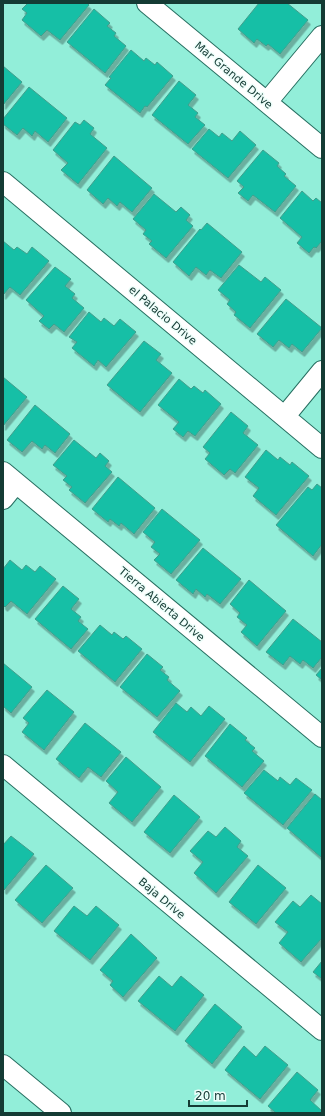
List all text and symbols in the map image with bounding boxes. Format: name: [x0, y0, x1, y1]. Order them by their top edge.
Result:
street label: Mar Grande Drive: [192, 39, 275, 112]
street label: el Palacio Drive: [126, 283, 199, 348]
street label: Tierra Abierta Drive: [115, 564, 207, 644]
street label: Baja Drive: [136, 875, 188, 922]
scale bar: [189, 1082, 247, 1108]
text: 20 m: [195, 1089, 226, 1103]

